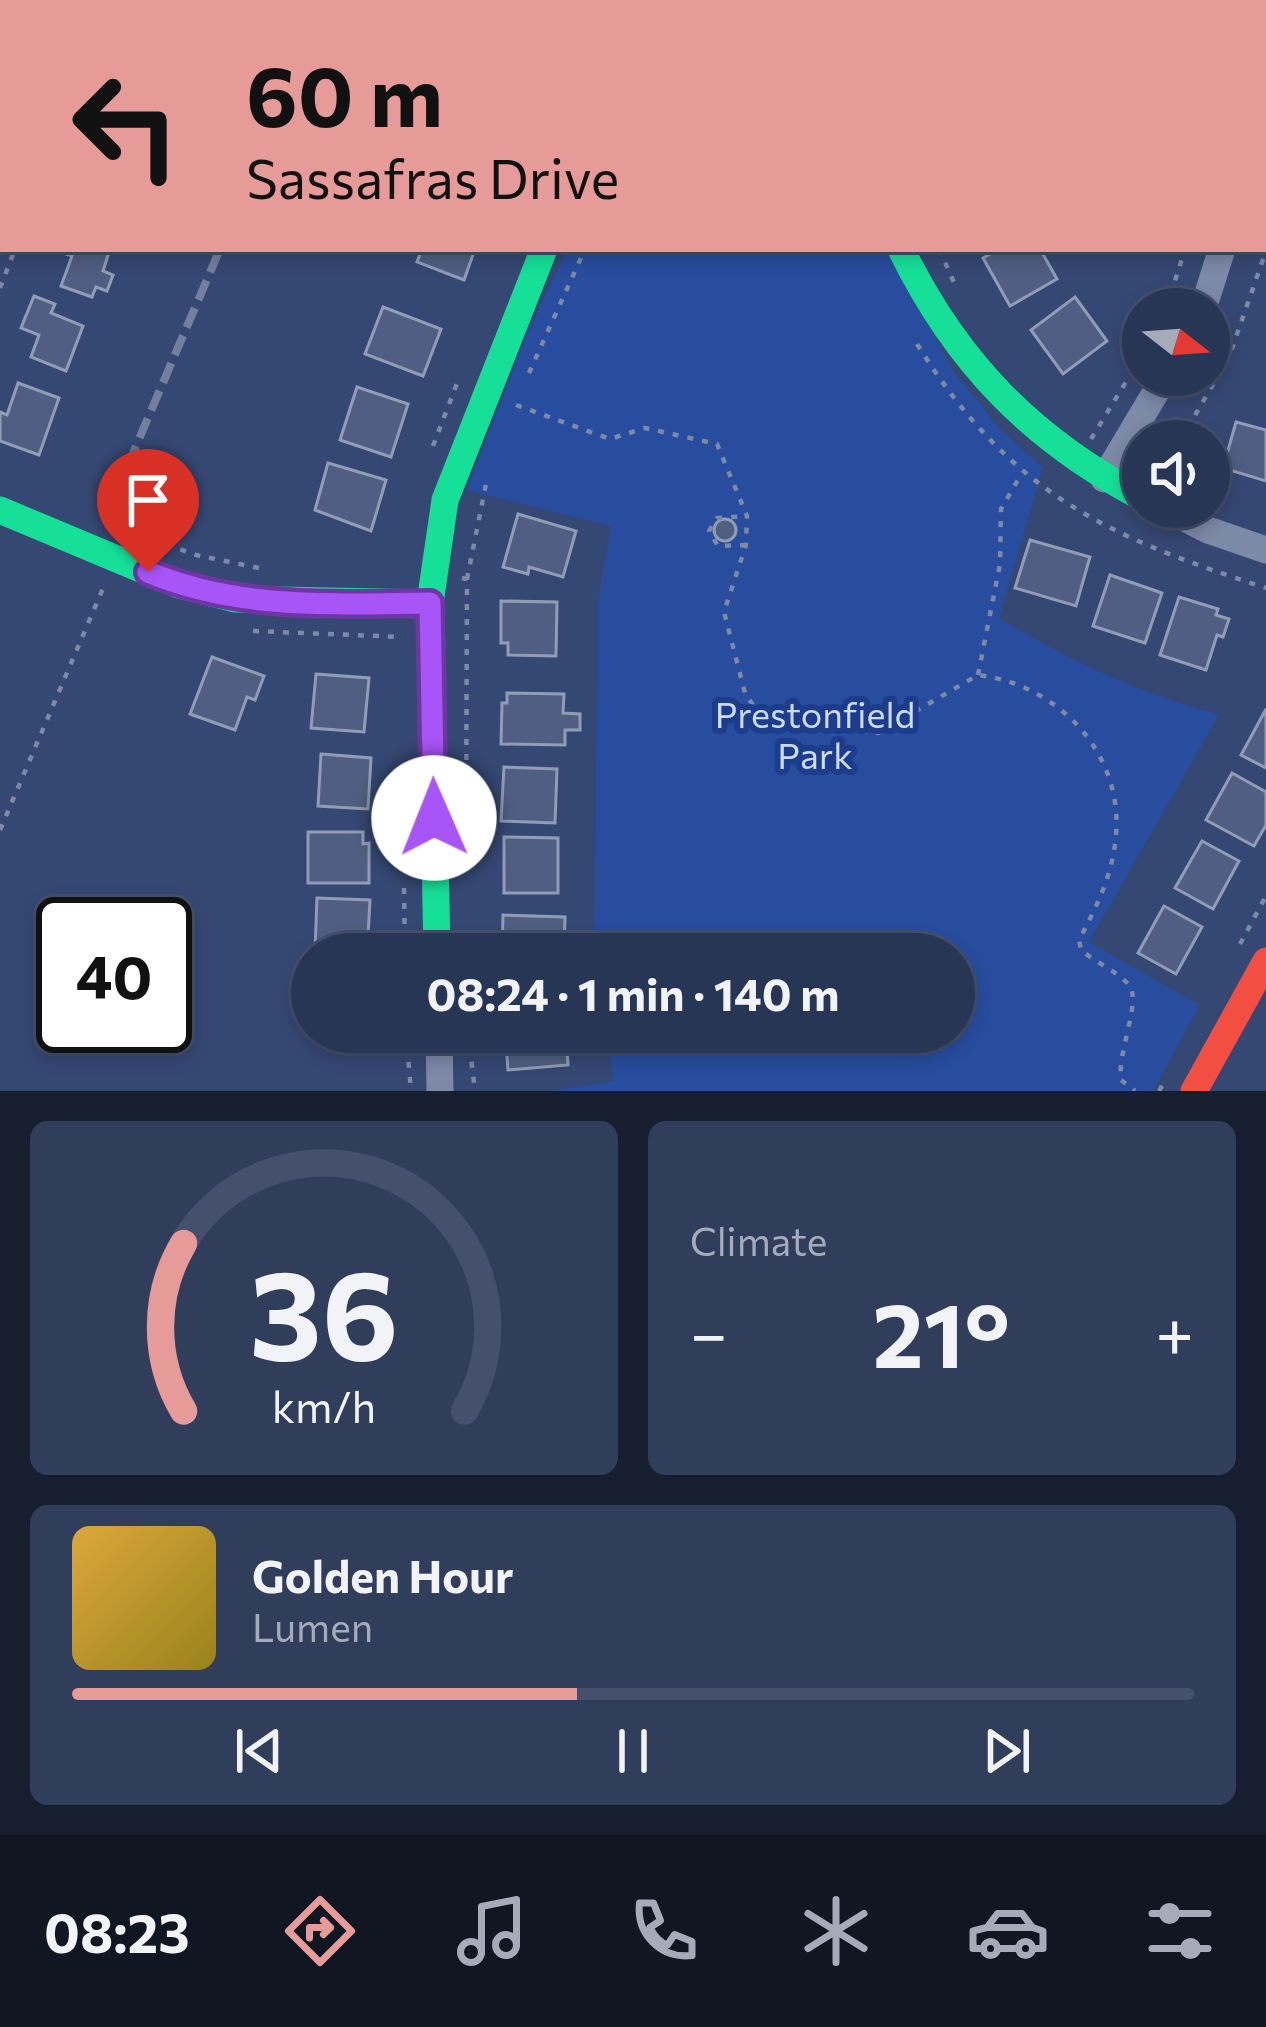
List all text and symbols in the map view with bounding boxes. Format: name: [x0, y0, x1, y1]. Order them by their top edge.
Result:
text: 60 m: [246, 42, 443, 144]
icon: left: [48, 48, 204, 204]
text: Sassafras Drive: [246, 144, 619, 210]
north arrow: [1122, 288, 1230, 396]
map controls: [1122, 288, 1230, 528]
button: sound: [1122, 420, 1230, 528]
pin: [97, 449, 199, 572]
icon: arrive: [115, 467, 181, 533]
park label: Prestonfield Park: [715, 691, 915, 776]
position arrow: [371, 755, 497, 881]
speed limit sign: 40: [36, 897, 192, 1053]
text: 08:24 · 1 min · 140 m: [427, 965, 839, 1020]
text: Climate: [690, 1216, 827, 1264]
text: 36: [249, 1233, 399, 1386]
text: 21°: [872, 1276, 1010, 1387]
text: −: [690, 1291, 728, 1372]
text: +: [1155, 1291, 1194, 1372]
text: km/h: [272, 1379, 376, 1432]
text: Golden Hour: [252, 1547, 513, 1602]
text: Lumen: [252, 1602, 373, 1650]
icon: previous: [226, 1718, 292, 1784]
icon: pause: [600, 1718, 666, 1784]
icon: next: [974, 1718, 1040, 1784]
icon: directions: [278, 1889, 362, 1973]
icon: music: [450, 1889, 534, 1973]
icon: phone: [622, 1889, 706, 1973]
icon: climate: [794, 1889, 878, 1973]
icon: car: [966, 1889, 1050, 1973]
icon: filters: [1138, 1889, 1222, 1973]
text: 08:23: [44, 1898, 190, 1964]

